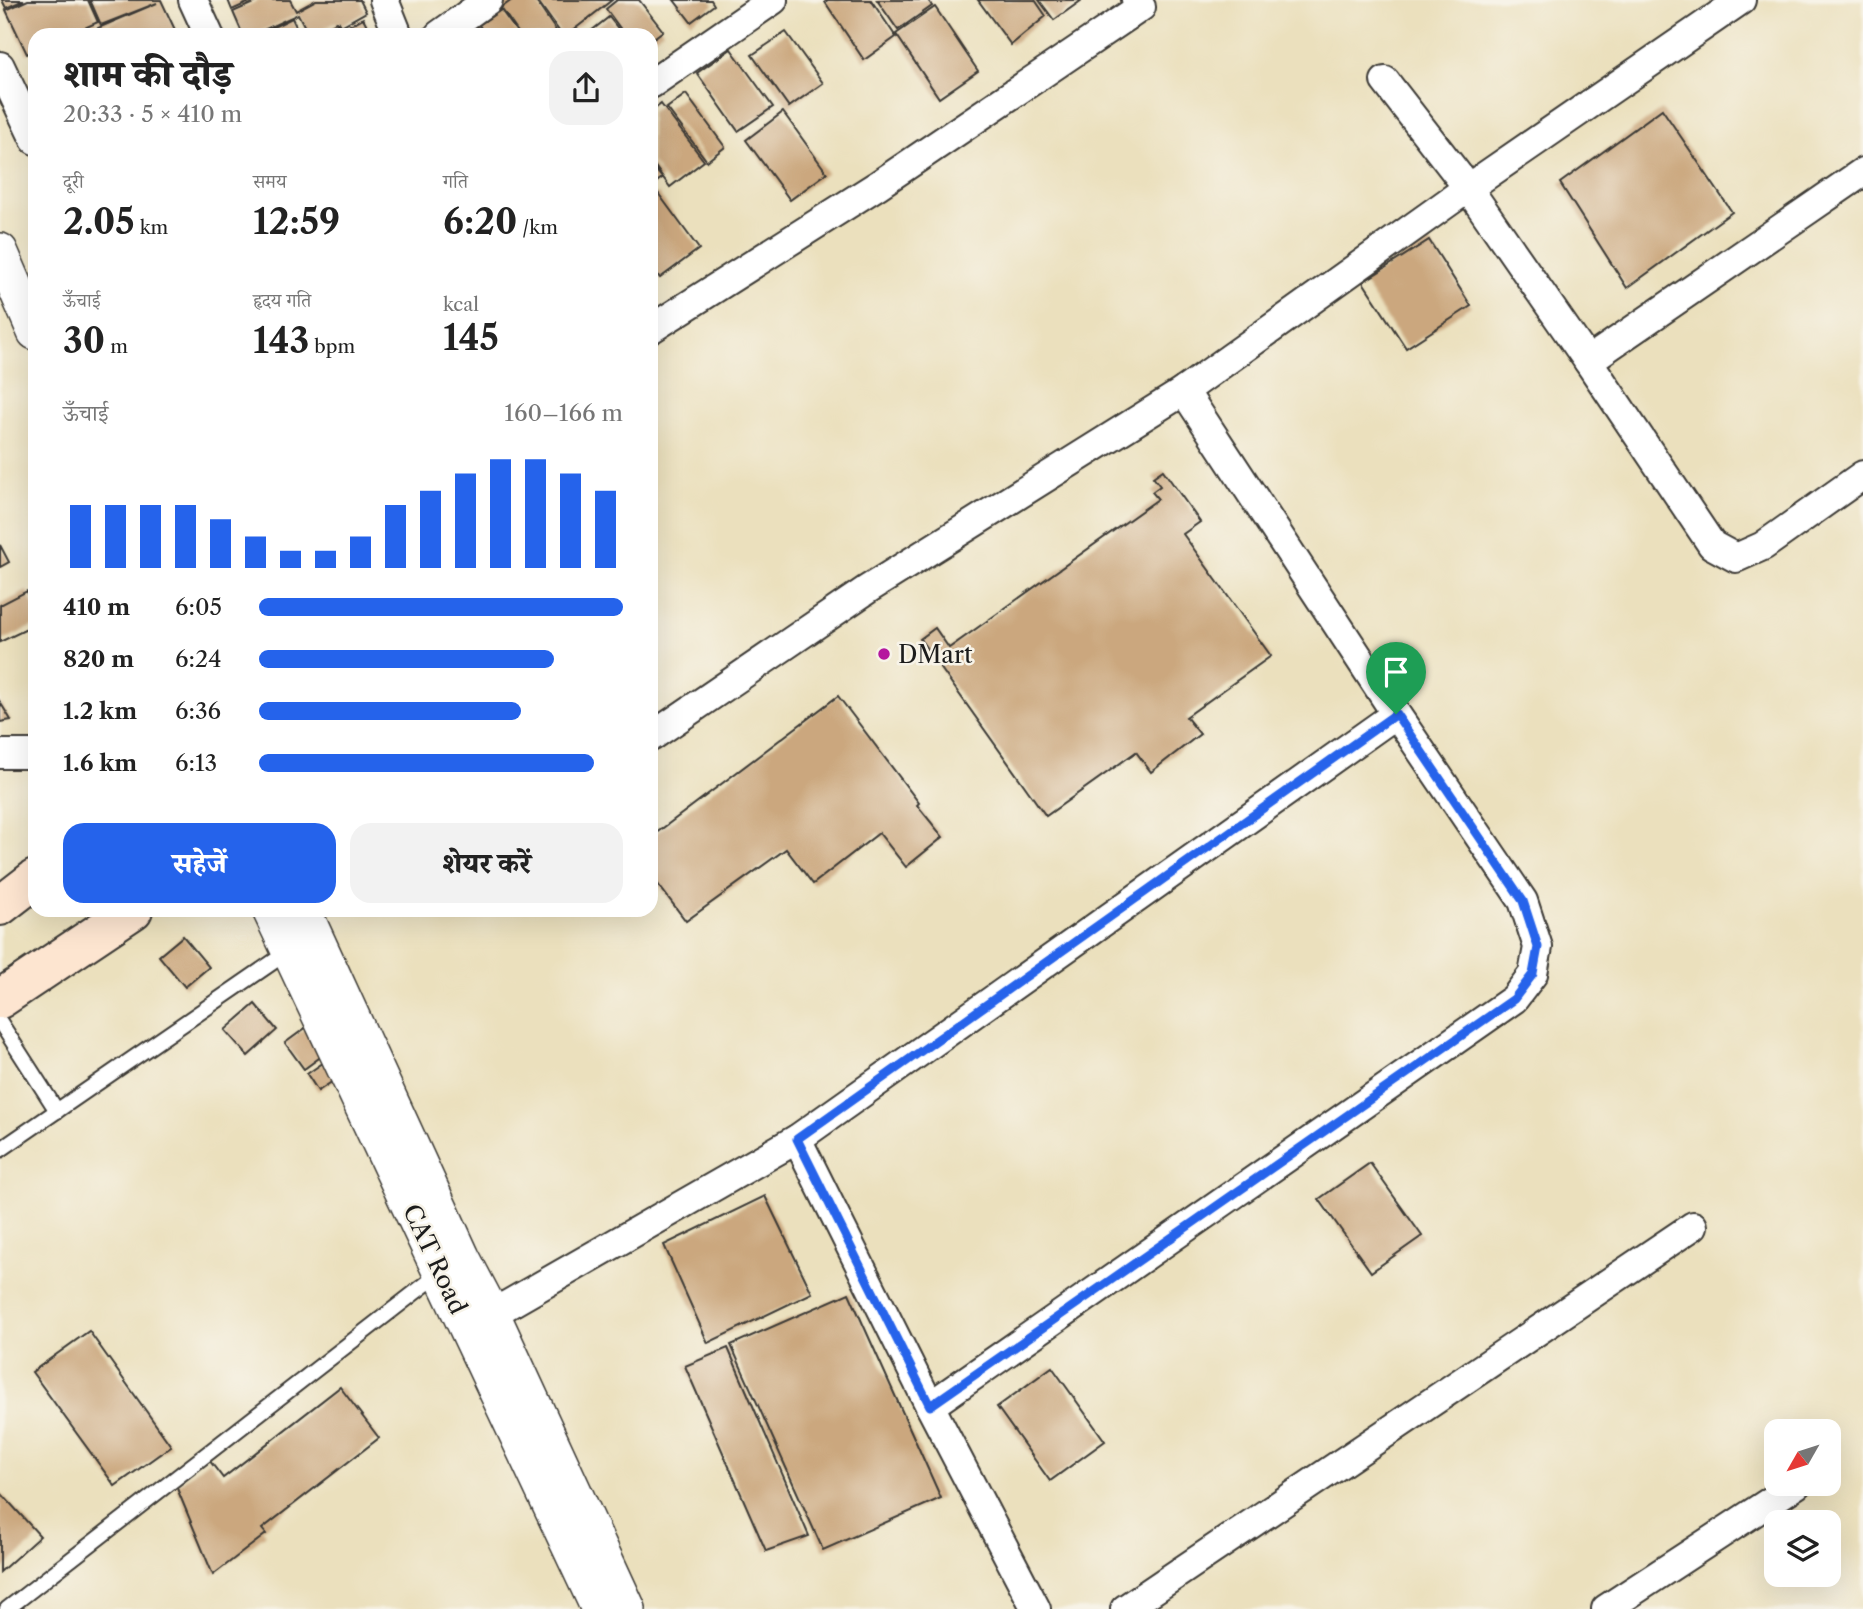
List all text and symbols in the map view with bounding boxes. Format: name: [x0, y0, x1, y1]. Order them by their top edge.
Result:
text: शाम की दौड़: [63, 50, 232, 97]
button: share: [549, 51, 623, 125]
text: 20:33 · 5 × 410 m: [63, 100, 242, 128]
text: दूरी: [63, 170, 84, 193]
text: समय: [253, 170, 286, 193]
text: गति: [443, 170, 468, 193]
text: 2.05: [63, 200, 135, 243]
text: 12:59: [253, 200, 340, 243]
text: 6:20: [443, 200, 517, 243]
text: km: [135, 216, 168, 239]
text: /km: [517, 216, 558, 239]
text: ऊँचाई: [63, 289, 100, 312]
text: हृदय गति: [253, 289, 311, 312]
text: kcal: [443, 293, 479, 316]
text: 145: [443, 316, 499, 359]
text: 30: [63, 319, 105, 362]
text: 143: [253, 319, 309, 362]
text: m: [105, 335, 128, 358]
text: bpm: [309, 335, 355, 358]
text: ऊँचाई: [63, 399, 108, 427]
text: 160–166 m: [504, 399, 623, 427]
text: 410 m: [63, 593, 130, 621]
text: 6:05: [175, 593, 222, 621]
place label: DMart: [898, 640, 973, 669]
pin: [1366, 642, 1426, 714]
text: 820 m: [63, 645, 134, 673]
text: 6:24: [175, 645, 221, 673]
marker: DMart: [876, 646, 892, 662]
icon: arrive: [1377, 653, 1415, 691]
text: 1.2 km: [63, 697, 137, 725]
text: 6:36: [175, 697, 221, 725]
text: 1.6 km: [63, 749, 137, 777]
text: 6:13: [175, 749, 217, 777]
button: सहेजें: [63, 823, 336, 903]
button: शेयर करें: [350, 823, 623, 903]
street label: CAT Road: [397, 1200, 473, 1319]
north arrow: [1764, 1419, 1841, 1496]
map controls: [1764, 1419, 1841, 1587]
button: layers: [1764, 1510, 1841, 1587]

